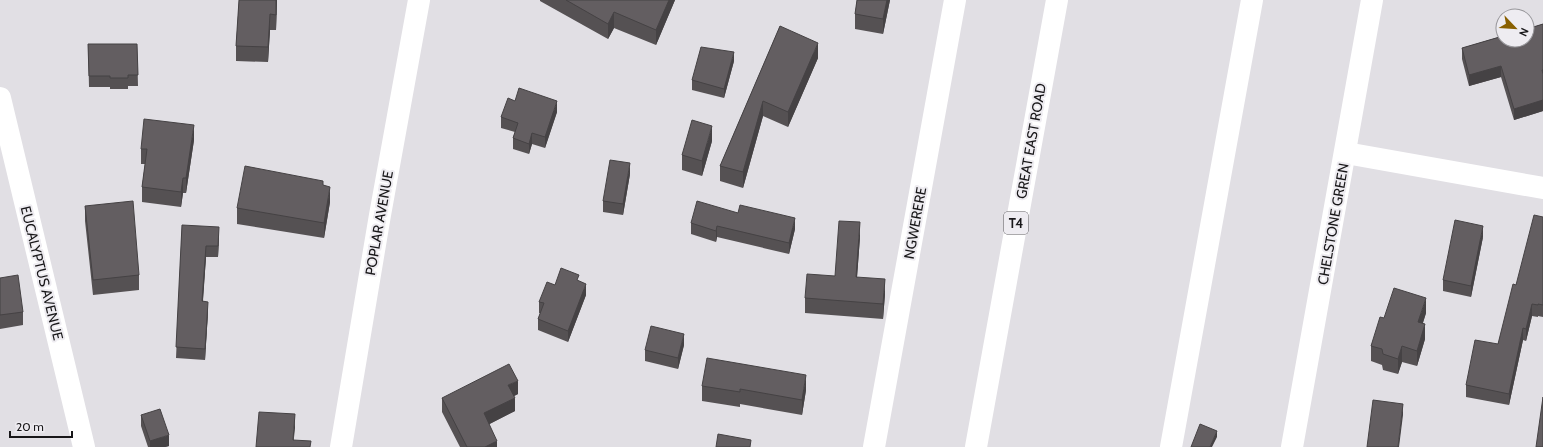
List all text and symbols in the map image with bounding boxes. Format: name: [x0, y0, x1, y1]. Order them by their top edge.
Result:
north arrow: [1495, 8, 1535, 48]
text: N: [1516, 26, 1532, 39]
street label: GREAT EAST ROAD: [1012, 82, 1050, 200]
street label: CHELSTONE GREEN: [1313, 162, 1353, 286]
street label: POPLAR AVENUE: [361, 169, 397, 277]
street label: NGWERERE: [900, 185, 930, 260]
street label: EUCALYPTUS AVENUE: [17, 204, 67, 342]
road number: T4: [1004, 212, 1028, 234]
scale bar: [10, 413, 72, 439]
text: 20 m: [16, 419, 44, 434]

